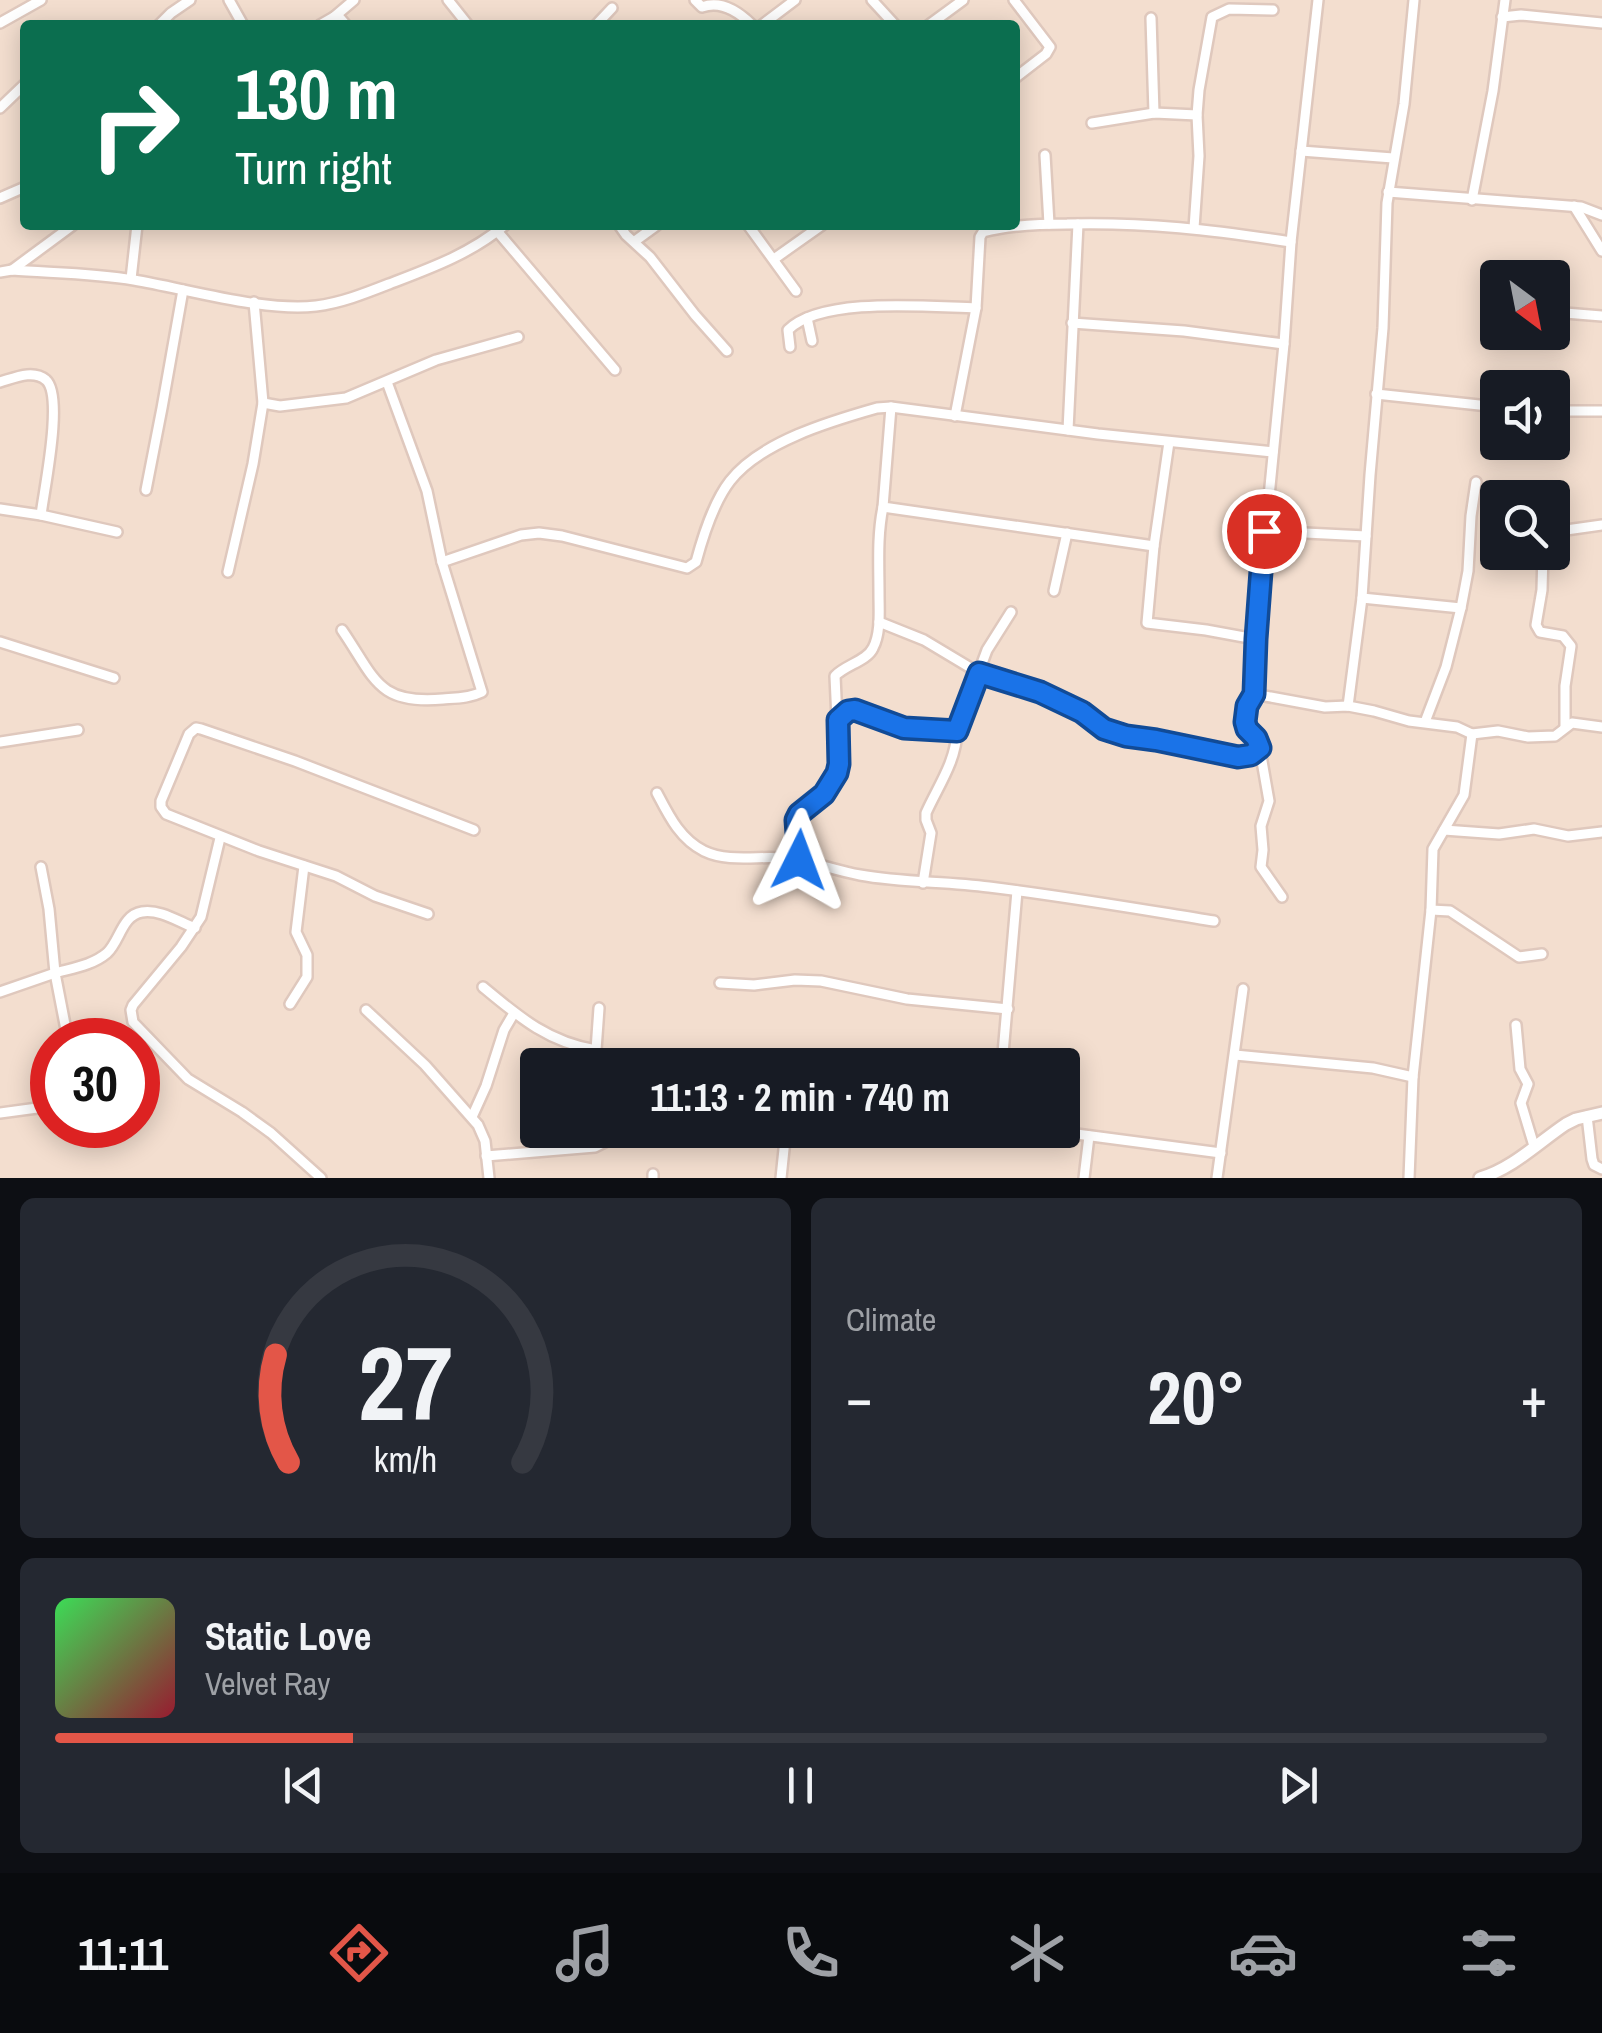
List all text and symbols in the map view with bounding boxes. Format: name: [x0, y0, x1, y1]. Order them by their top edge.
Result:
text: 130 m: [235, 47, 398, 141]
icon: right: [70, 60, 200, 190]
text: Turn right: [235, 137, 392, 198]
north arrow: [1480, 260, 1570, 350]
map controls: [1480, 260, 1570, 570]
button: sound: [1480, 370, 1570, 460]
button: search: [1480, 480, 1570, 570]
pin: [1222, 489, 1307, 574]
icon: arrive: [1237, 504, 1292, 559]
position arrow: [747, 808, 851, 912]
speed limit sign: 30: [30, 1018, 160, 1148]
text: 11:13 · 2 min · 740 m: [650, 1072, 950, 1123]
text: Climate: [846, 1298, 936, 1341]
text: 27: [358, 1312, 453, 1452]
text: 20°: [1147, 1346, 1246, 1447]
text: −: [846, 1360, 872, 1434]
text: +: [1521, 1360, 1547, 1434]
text: km/h: [374, 1435, 437, 1483]
text: Static Love: [205, 1611, 371, 1662]
text: Velvet Ray: [205, 1662, 330, 1705]
icon: previous: [276, 1758, 331, 1813]
icon: pause: [773, 1758, 828, 1813]
icon: next: [1271, 1758, 1326, 1813]
icon: directions: [324, 1918, 394, 1988]
icon: music: [550, 1918, 620, 1988]
icon: phone: [776, 1918, 846, 1988]
icon: climate: [1002, 1918, 1072, 1988]
icon: car: [1228, 1918, 1298, 1988]
icon: filters: [1454, 1918, 1524, 1988]
text: 11:11: [78, 1923, 168, 1984]

